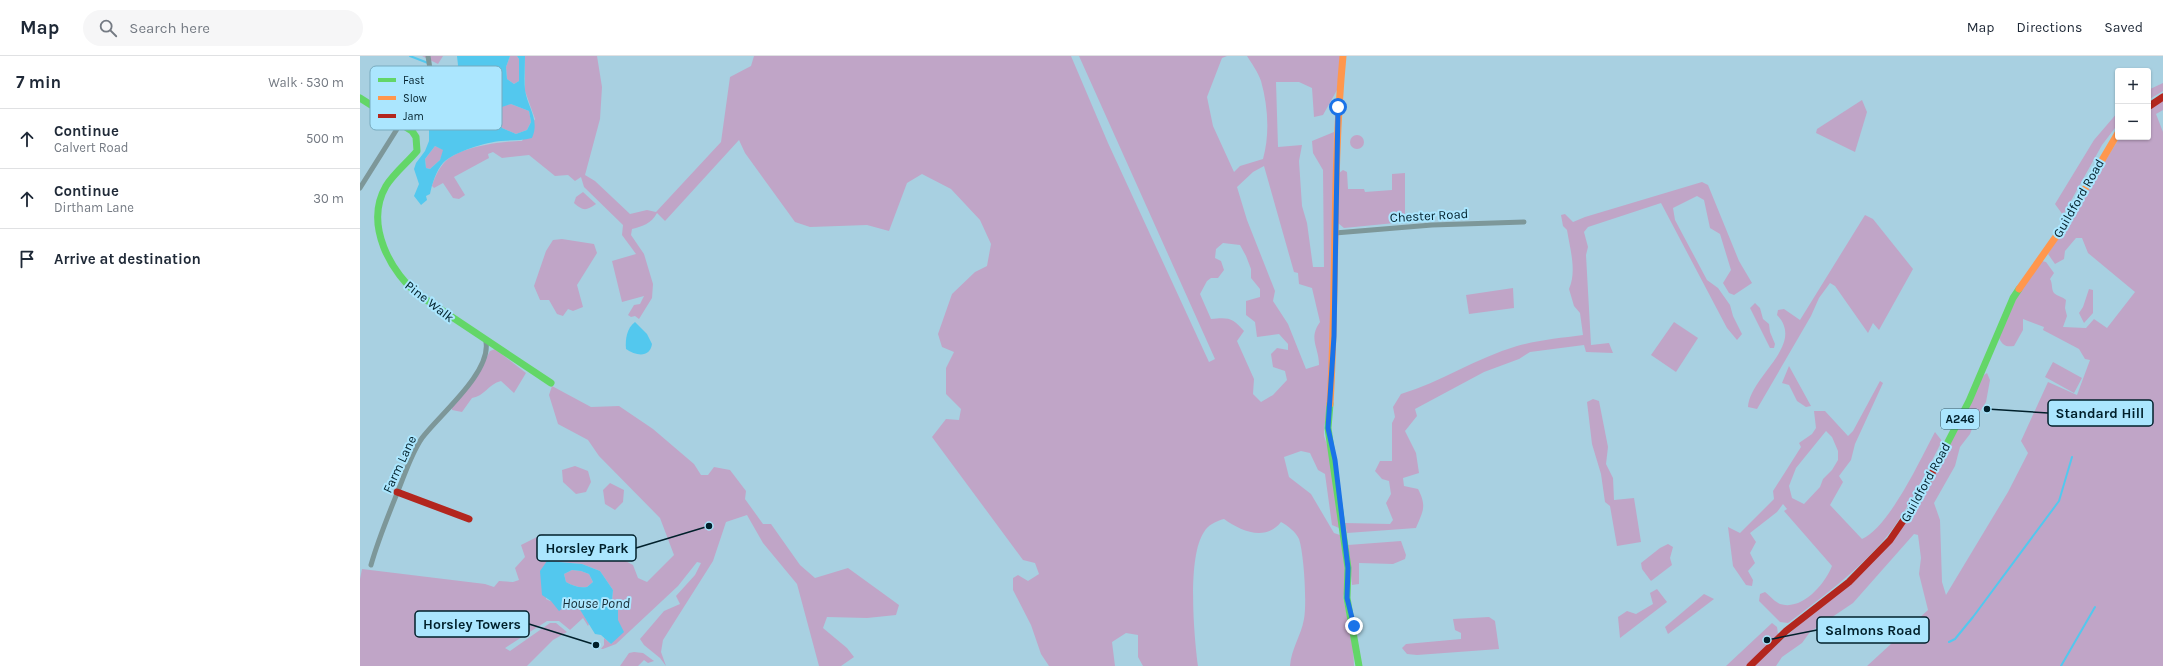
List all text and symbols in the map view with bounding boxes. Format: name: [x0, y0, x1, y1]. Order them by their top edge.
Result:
search box: [83, 10, 363, 46]
text: Map: [20, 17, 59, 39]
icon: search: [97, 17, 119, 39]
text: Search here: [129, 19, 210, 37]
text: Map: [1967, 19, 1995, 36]
text: Directions: [2017, 19, 2082, 36]
text: Saved: [2104, 19, 2143, 36]
legend: [370, 66, 502, 130]
map controls: [2115, 68, 2151, 140]
button: +: [2115, 68, 2151, 104]
text: 7 min: [16, 72, 61, 92]
text: Fast: [403, 74, 424, 87]
text: Walk · 530 m: [268, 75, 344, 90]
text: Slow: [403, 92, 427, 105]
route start: [1329, 98, 1347, 116]
button: −: [2115, 104, 2151, 140]
text: Jam: [403, 110, 424, 123]
text: Continue: [54, 122, 119, 140]
icon: ahead: [16, 128, 38, 150]
text: 500 m: [306, 131, 344, 146]
text: Calvert Road: [54, 140, 129, 155]
street label: Guildford Road: [2050, 156, 2107, 240]
text: Continue: [54, 182, 119, 200]
icon: ahead: [16, 188, 38, 210]
text: 30 m: [313, 191, 344, 206]
text: Dirtham Lane: [54, 200, 134, 215]
street label: Chester Road: [1389, 206, 1469, 225]
icon: arrive: [16, 248, 38, 270]
text: Arrive at destination: [54, 250, 201, 268]
street label: Pine Walk: [402, 278, 457, 325]
callout: Standard Hill: [2048, 400, 2153, 426]
text: Standard Hill: [2056, 405, 2144, 422]
road number: A246: [1941, 409, 1979, 429]
street label: Farm Lane: [380, 433, 419, 495]
street label: Guildford Road: [1897, 440, 1953, 525]
callout: Horsley Park: [537, 535, 636, 561]
text: Horsley Park: [545, 540, 629, 557]
water label: House Pond: [562, 595, 631, 612]
callout: Horsley Towers: [415, 611, 529, 637]
text: Horsley Towers: [423, 616, 521, 633]
route end: [1345, 617, 1363, 635]
callout: Salmons Road: [1817, 617, 1929, 643]
text: Salmons Road: [1825, 622, 1921, 639]

